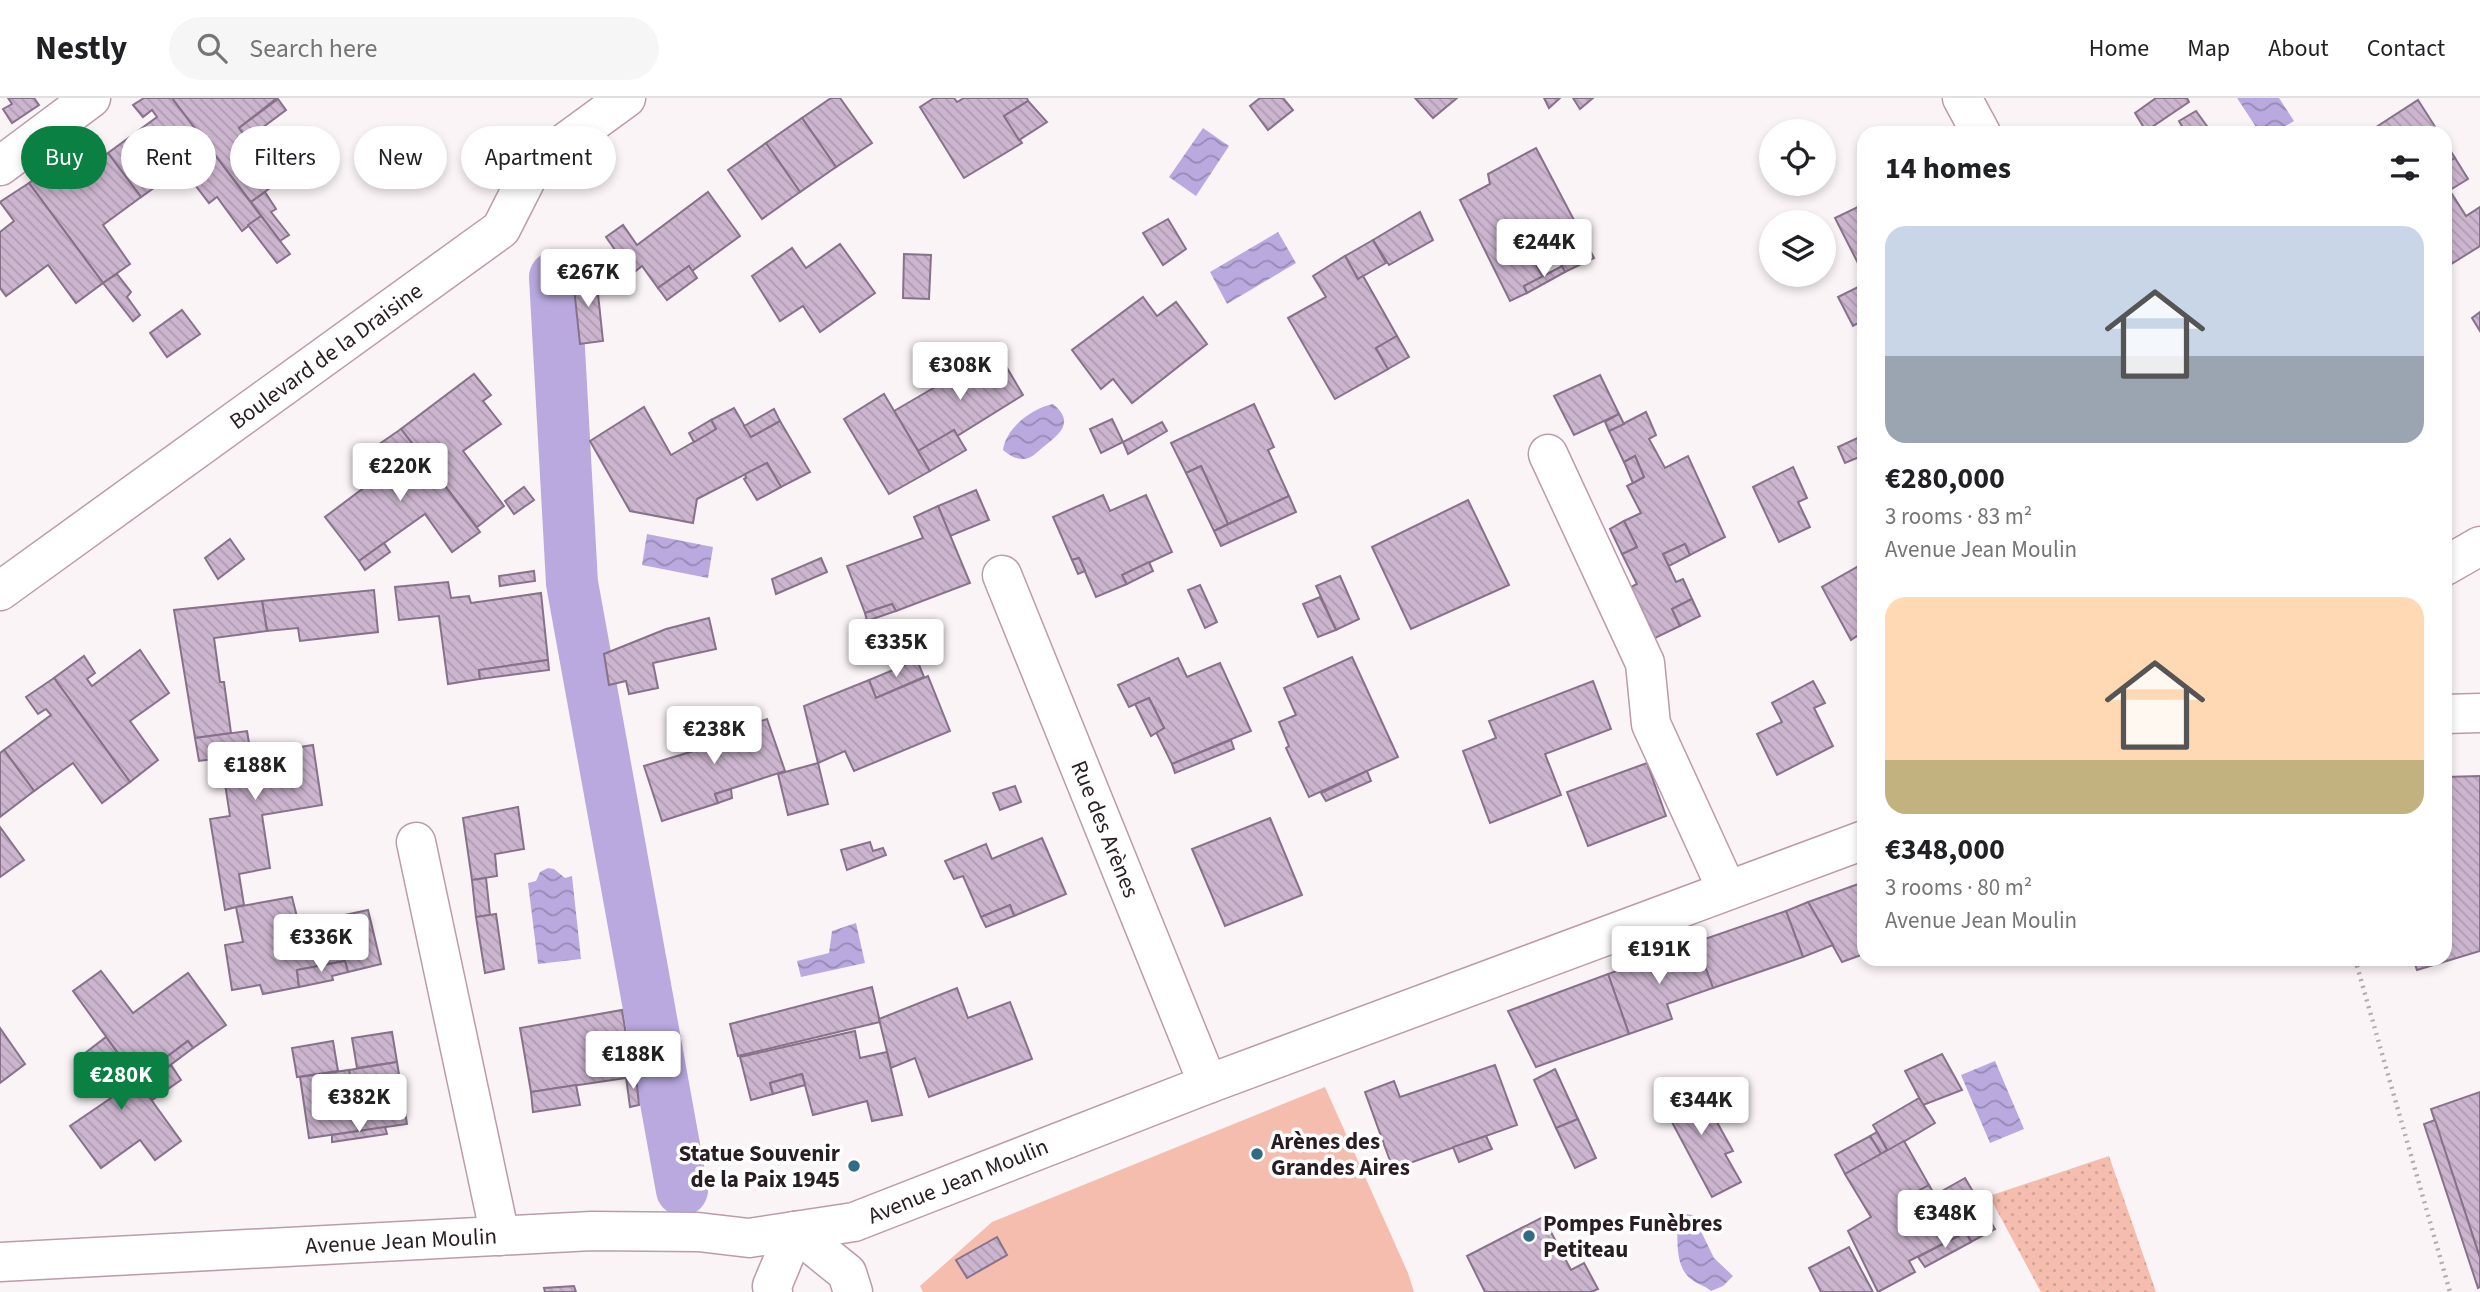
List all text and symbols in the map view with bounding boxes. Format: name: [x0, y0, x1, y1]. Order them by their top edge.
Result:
search box: [169, 17, 659, 80]
text: Nestly: [35, 25, 127, 72]
icon: search: [193, 29, 231, 67]
text: Search here: [249, 30, 377, 67]
text: Home: [2089, 31, 2149, 66]
text: Map: [2187, 31, 2230, 66]
text: About: [2268, 31, 2329, 66]
text: Contact: [2367, 31, 2445, 66]
map controls: [1759, 119, 1836, 287]
button: locate: [1759, 119, 1836, 196]
chip: Buy: [21, 126, 107, 189]
chip: Rent: [121, 126, 216, 189]
chip: Filters: [230, 126, 340, 189]
chip: New: [354, 126, 447, 189]
chip: Apartment: [461, 126, 616, 189]
text: 14 homes: [1885, 147, 2011, 190]
icon: filters: [2386, 149, 2424, 187]
button: layers: [1759, 210, 1836, 287]
pin: €244K: [1495, 220, 1593, 279]
text: €244K: [1513, 225, 1575, 258]
pin: €267K: [539, 250, 637, 309]
text: €267K: [557, 255, 619, 288]
icon: home: [2092, 271, 2218, 397]
street label: Boulevard de la Draisine: [223, 275, 429, 437]
pin: €308K: [911, 342, 1009, 402]
text: €308K: [929, 348, 991, 381]
pin: €220K: [351, 444, 449, 503]
text: €220K: [369, 449, 431, 482]
text: €280,000: [1885, 457, 2005, 500]
text: 3 rooms · 83 m²: [1885, 500, 2032, 533]
text: Avenue Jean Moulin: [1885, 533, 2077, 566]
pin: €335K: [847, 620, 945, 679]
text: €335K: [865, 625, 927, 658]
icon: home: [2092, 642, 2218, 768]
pin: €238K: [665, 706, 763, 766]
text: €238K: [683, 712, 745, 745]
pin: €188K: [206, 742, 304, 802]
text: €188K: [224, 748, 286, 781]
street label: Rue des Arènes: [1062, 755, 1148, 903]
text: €348,000: [1885, 828, 2005, 871]
text: 3 rooms · 80 m²: [1885, 871, 2032, 904]
text: Avenue Jean Moulin: [1885, 904, 2077, 937]
pin: €336K: [272, 914, 370, 974]
text: €336K: [290, 920, 352, 953]
pin: €191K: [1610, 926, 1708, 986]
text: €191K: [1628, 932, 1690, 965]
pin: €188K: [584, 1032, 682, 1091]
text: €188K: [602, 1037, 664, 1070]
pin: €280K: [72, 1052, 170, 1112]
text: €280K: [90, 1058, 152, 1091]
pin: €382K: [310, 1074, 408, 1134]
pin: €344K: [1652, 1077, 1750, 1137]
text: €382K: [328, 1080, 390, 1113]
text: €344K: [1670, 1083, 1732, 1116]
place label: Arènes des Grandes Aires: [1270, 1125, 1410, 1184]
street label: Avenue Jean Moulin: [863, 1130, 1053, 1232]
place label: Statue Souvenir de la Paix 1945: [678, 1137, 841, 1196]
marker: Arènes des Grandes Aires: [1249, 1146, 1265, 1162]
marker: Statue Souvenir de la Paix 1945: [846, 1158, 862, 1174]
pin: €348K: [1896, 1190, 1994, 1250]
text: €348K: [1914, 1196, 1976, 1229]
place label: Pompes Funèbres Petiteau: [1543, 1207, 1723, 1266]
street label: Avenue Jean Moulin: [304, 1219, 498, 1263]
marker: Pompes Funèbres Petiteau: [1521, 1228, 1537, 1244]

